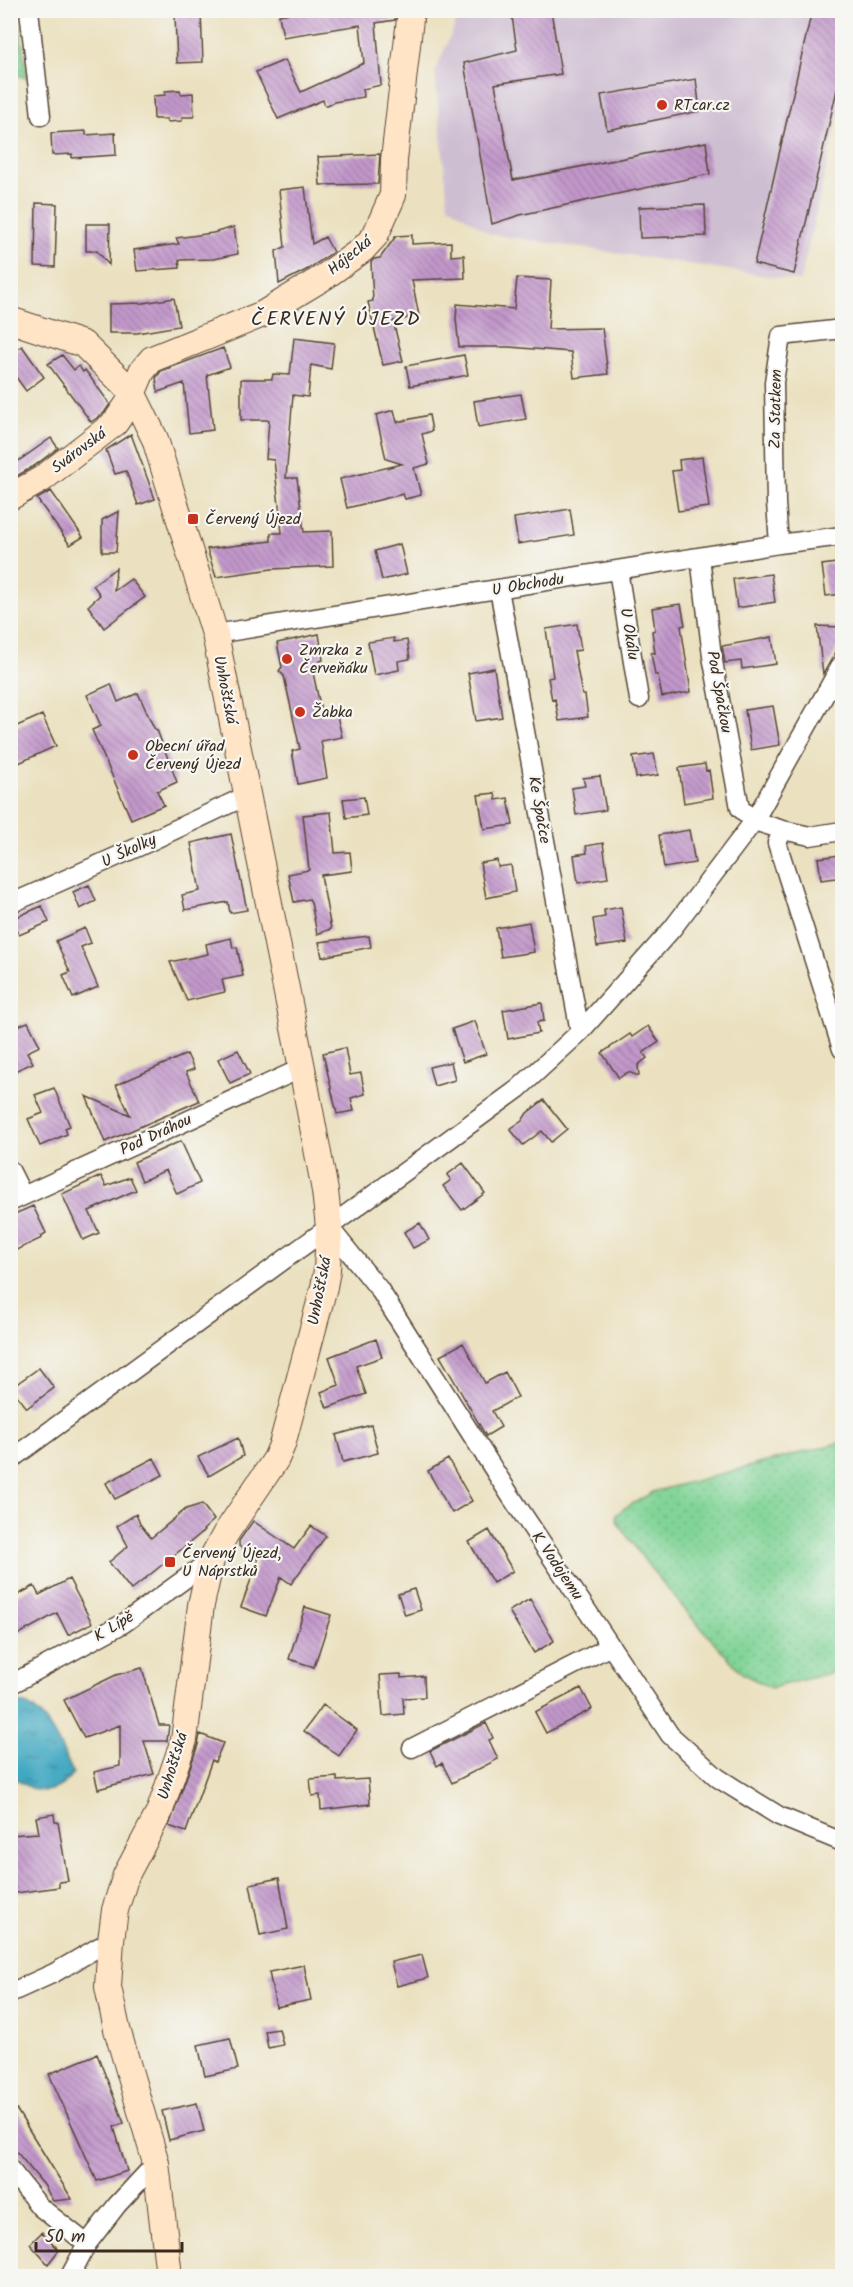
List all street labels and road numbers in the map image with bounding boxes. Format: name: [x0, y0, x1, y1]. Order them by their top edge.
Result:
street label: Hájecká: [322, 229, 379, 282]
street label: Za Statkem: [763, 369, 789, 449]
street label: Svárovská: [46, 421, 113, 480]
street label: U Obchodu: [490, 567, 566, 603]
street label: U Okálu: [613, 606, 645, 662]
street label: Pod Špačkou: [699, 649, 739, 736]
street label: Unhošťská: [206, 653, 244, 728]
street label: Ke Špačce: [521, 774, 557, 846]
street label: U Školky: [97, 827, 161, 875]
street label: Pod Dráhou: [116, 1107, 196, 1163]
street label: Unhošťská: [301, 1253, 339, 1328]
street label: K Vodojemu: [525, 1526, 589, 1606]
street label: K Lípě: [89, 1605, 140, 1649]
street label: Unhošťská: [151, 1728, 196, 1803]

